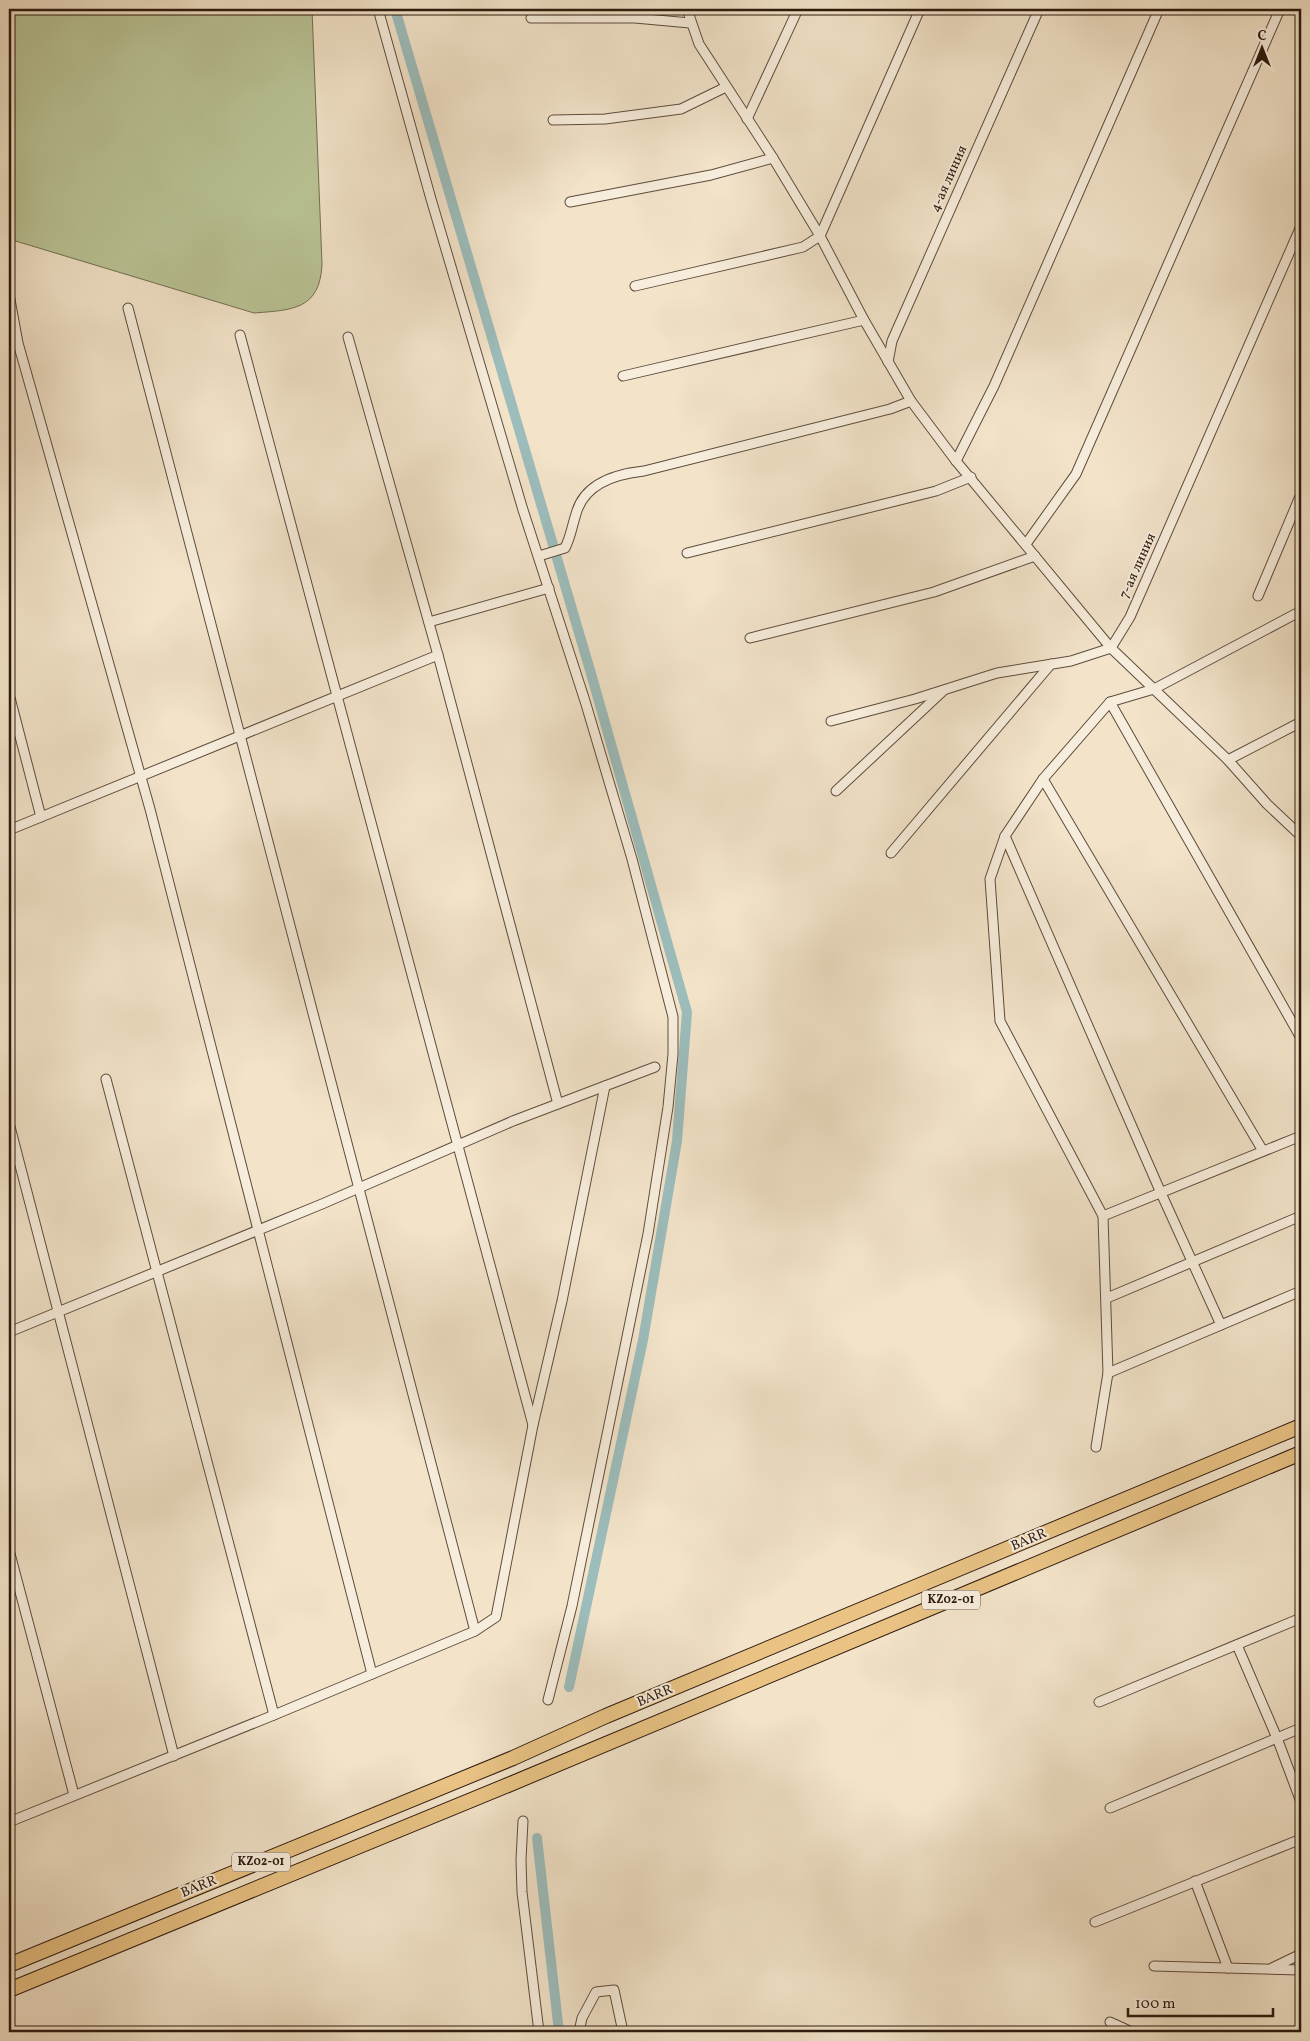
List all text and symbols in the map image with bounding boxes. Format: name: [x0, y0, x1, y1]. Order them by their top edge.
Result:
north arrow: [1238, 22, 1288, 72]
text: С: [1257, 27, 1267, 46]
street label: 4-ая линия: [926, 143, 972, 215]
street label: 7-ая линия: [1115, 530, 1161, 602]
street label: BARR: [1008, 1524, 1050, 1556]
road number: KZ02-01: [922, 1590, 980, 1610]
street label: BARR: [634, 1680, 676, 1712]
road number: KZ02-01: [232, 1852, 290, 1871]
street label: BARR: [178, 1871, 220, 1903]
scale bar: [1128, 1986, 1272, 2018]
text: 100 m: [1135, 1994, 1175, 2015]

